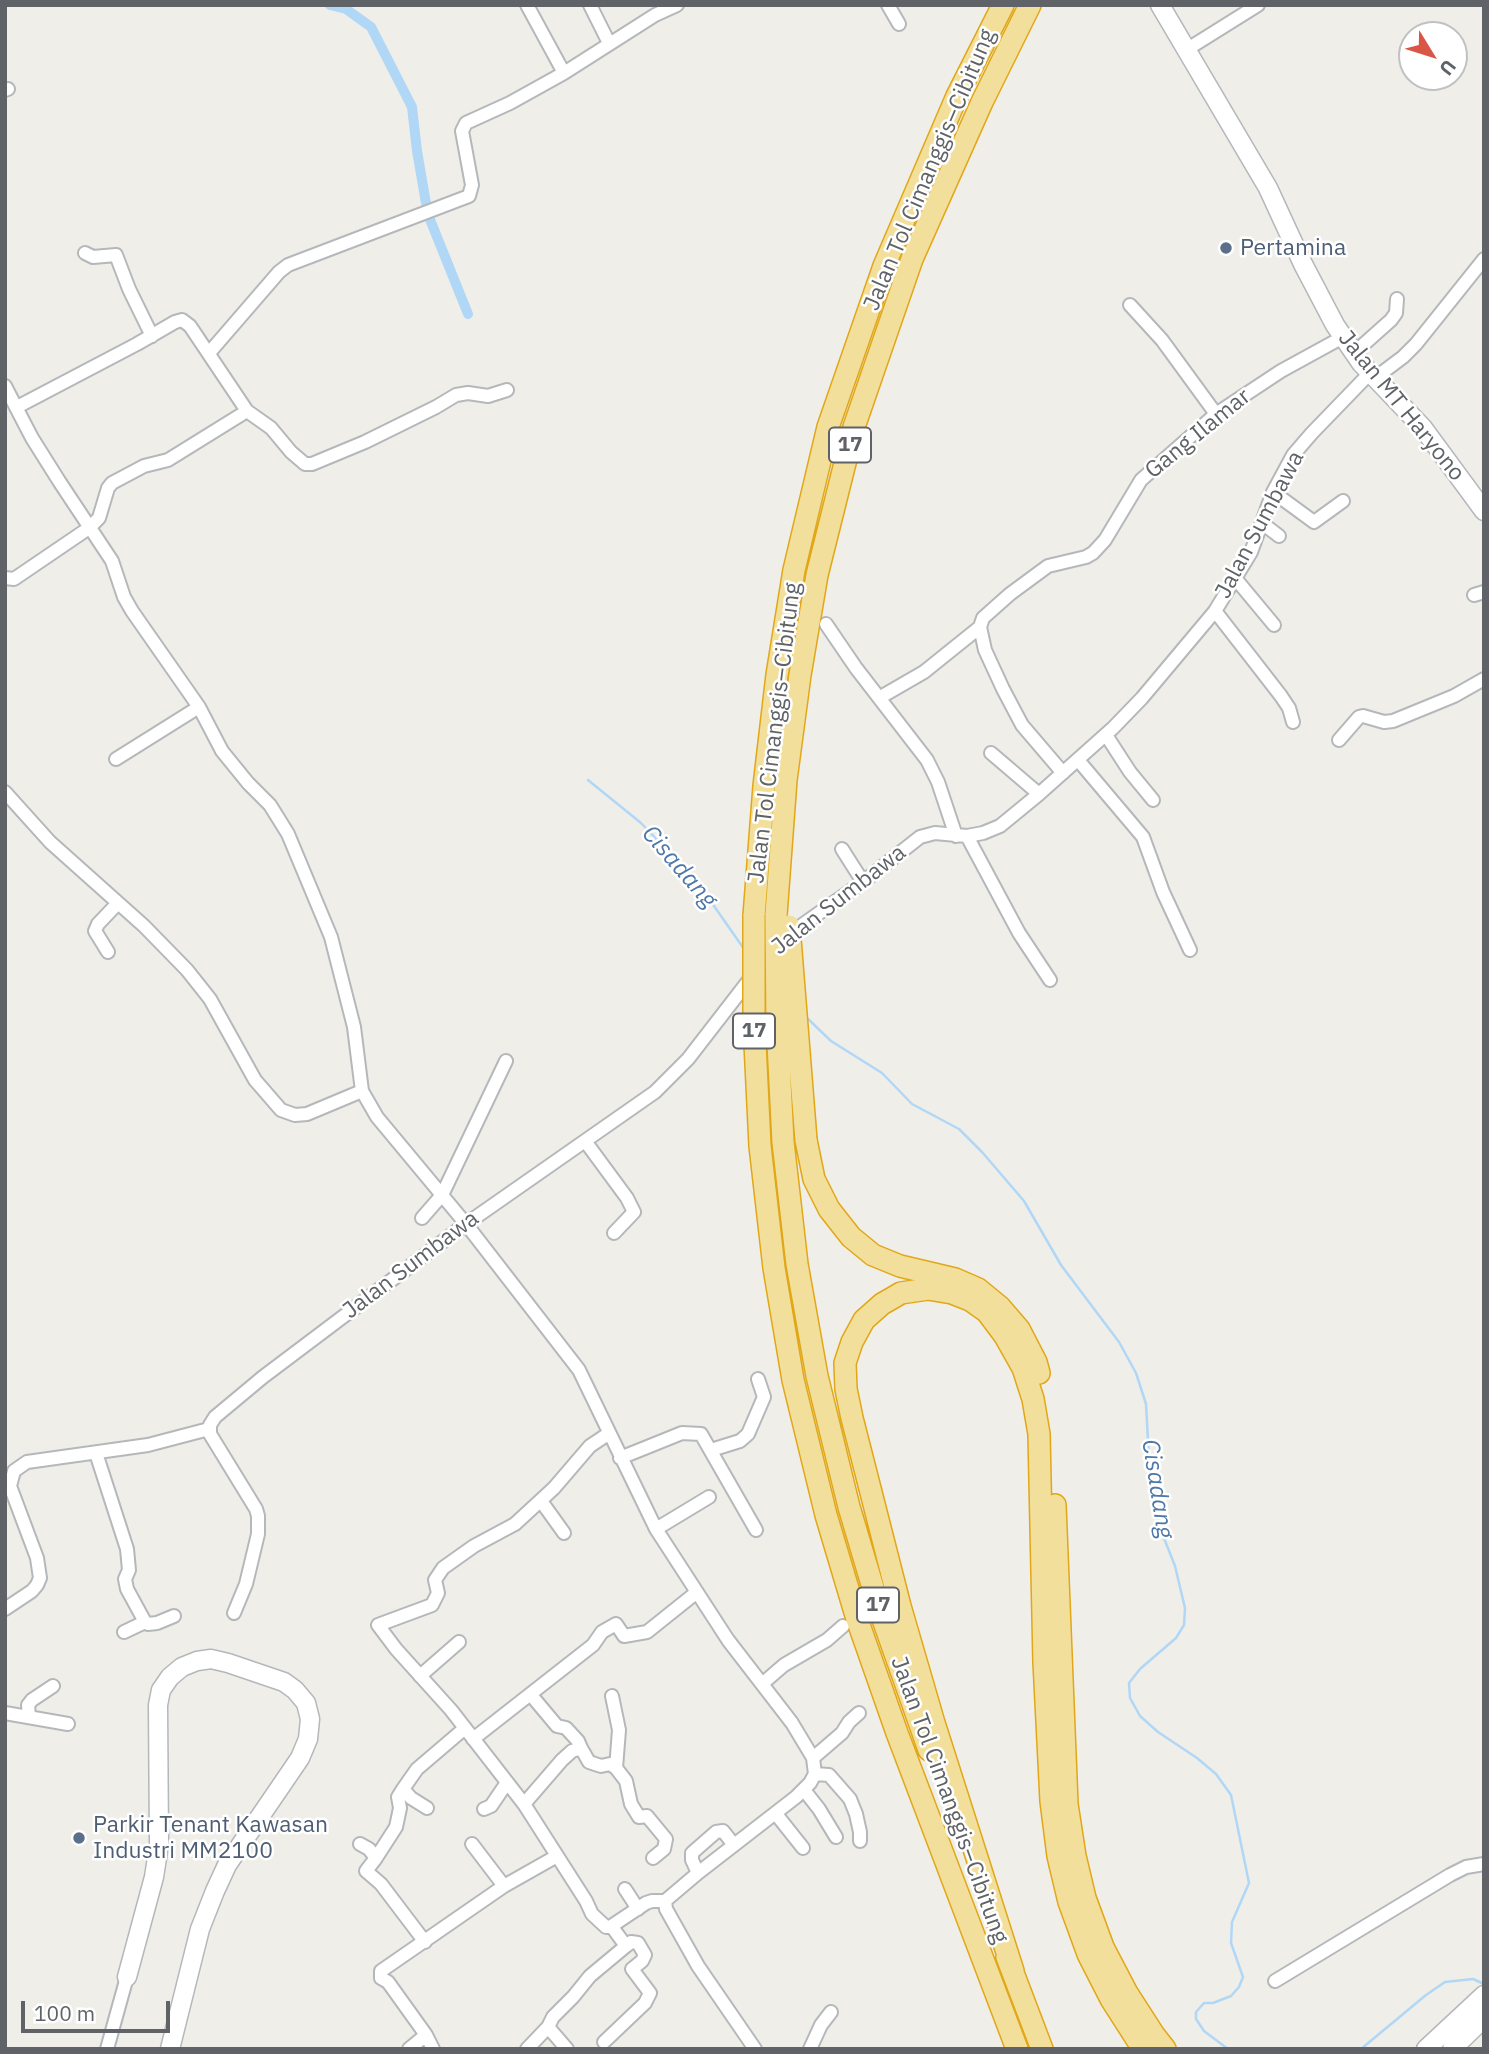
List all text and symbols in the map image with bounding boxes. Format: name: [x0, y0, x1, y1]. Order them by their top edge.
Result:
north arrow: [1398, 21, 1468, 91]
street label: Jalan Tol Cimanggis–Cibitung: [858, 25, 1002, 315]
text: U: [1434, 55, 1461, 80]
place label: Pertamina: [1240, 234, 1346, 262]
marker: Pertamina: [1218, 240, 1234, 256]
street label: Jalan MT Haryono: [1332, 325, 1470, 487]
street label: Gang Ilamar: [1140, 383, 1256, 485]
road number: 17: [829, 428, 871, 462]
street label: Jalan Sumbawa: [1210, 447, 1310, 603]
street label: Jalan Tol Cimanggis–Cibitung: [743, 581, 807, 885]
water label: Cisadang: [635, 820, 723, 914]
street label: Jalan Sumbawa: [766, 839, 912, 961]
road number: 17: [733, 1014, 775, 1048]
street label: Jalan Sumbawa: [338, 1205, 484, 1325]
water label: Cisadang: [1135, 1437, 1179, 1541]
road number: 17: [857, 1588, 899, 1622]
street label: Jalan Tol Cimanggis–Cibitung: [884, 1653, 1014, 1947]
place label: Parkir Tenant Kawasan Industri MM2100: [93, 1811, 328, 1865]
marker: Parkir Tenant Kawasan Industri MM2100: [71, 1830, 87, 1846]
scale bar: [24, 1988, 173, 2032]
text: 100 m: [34, 1999, 95, 2027]

